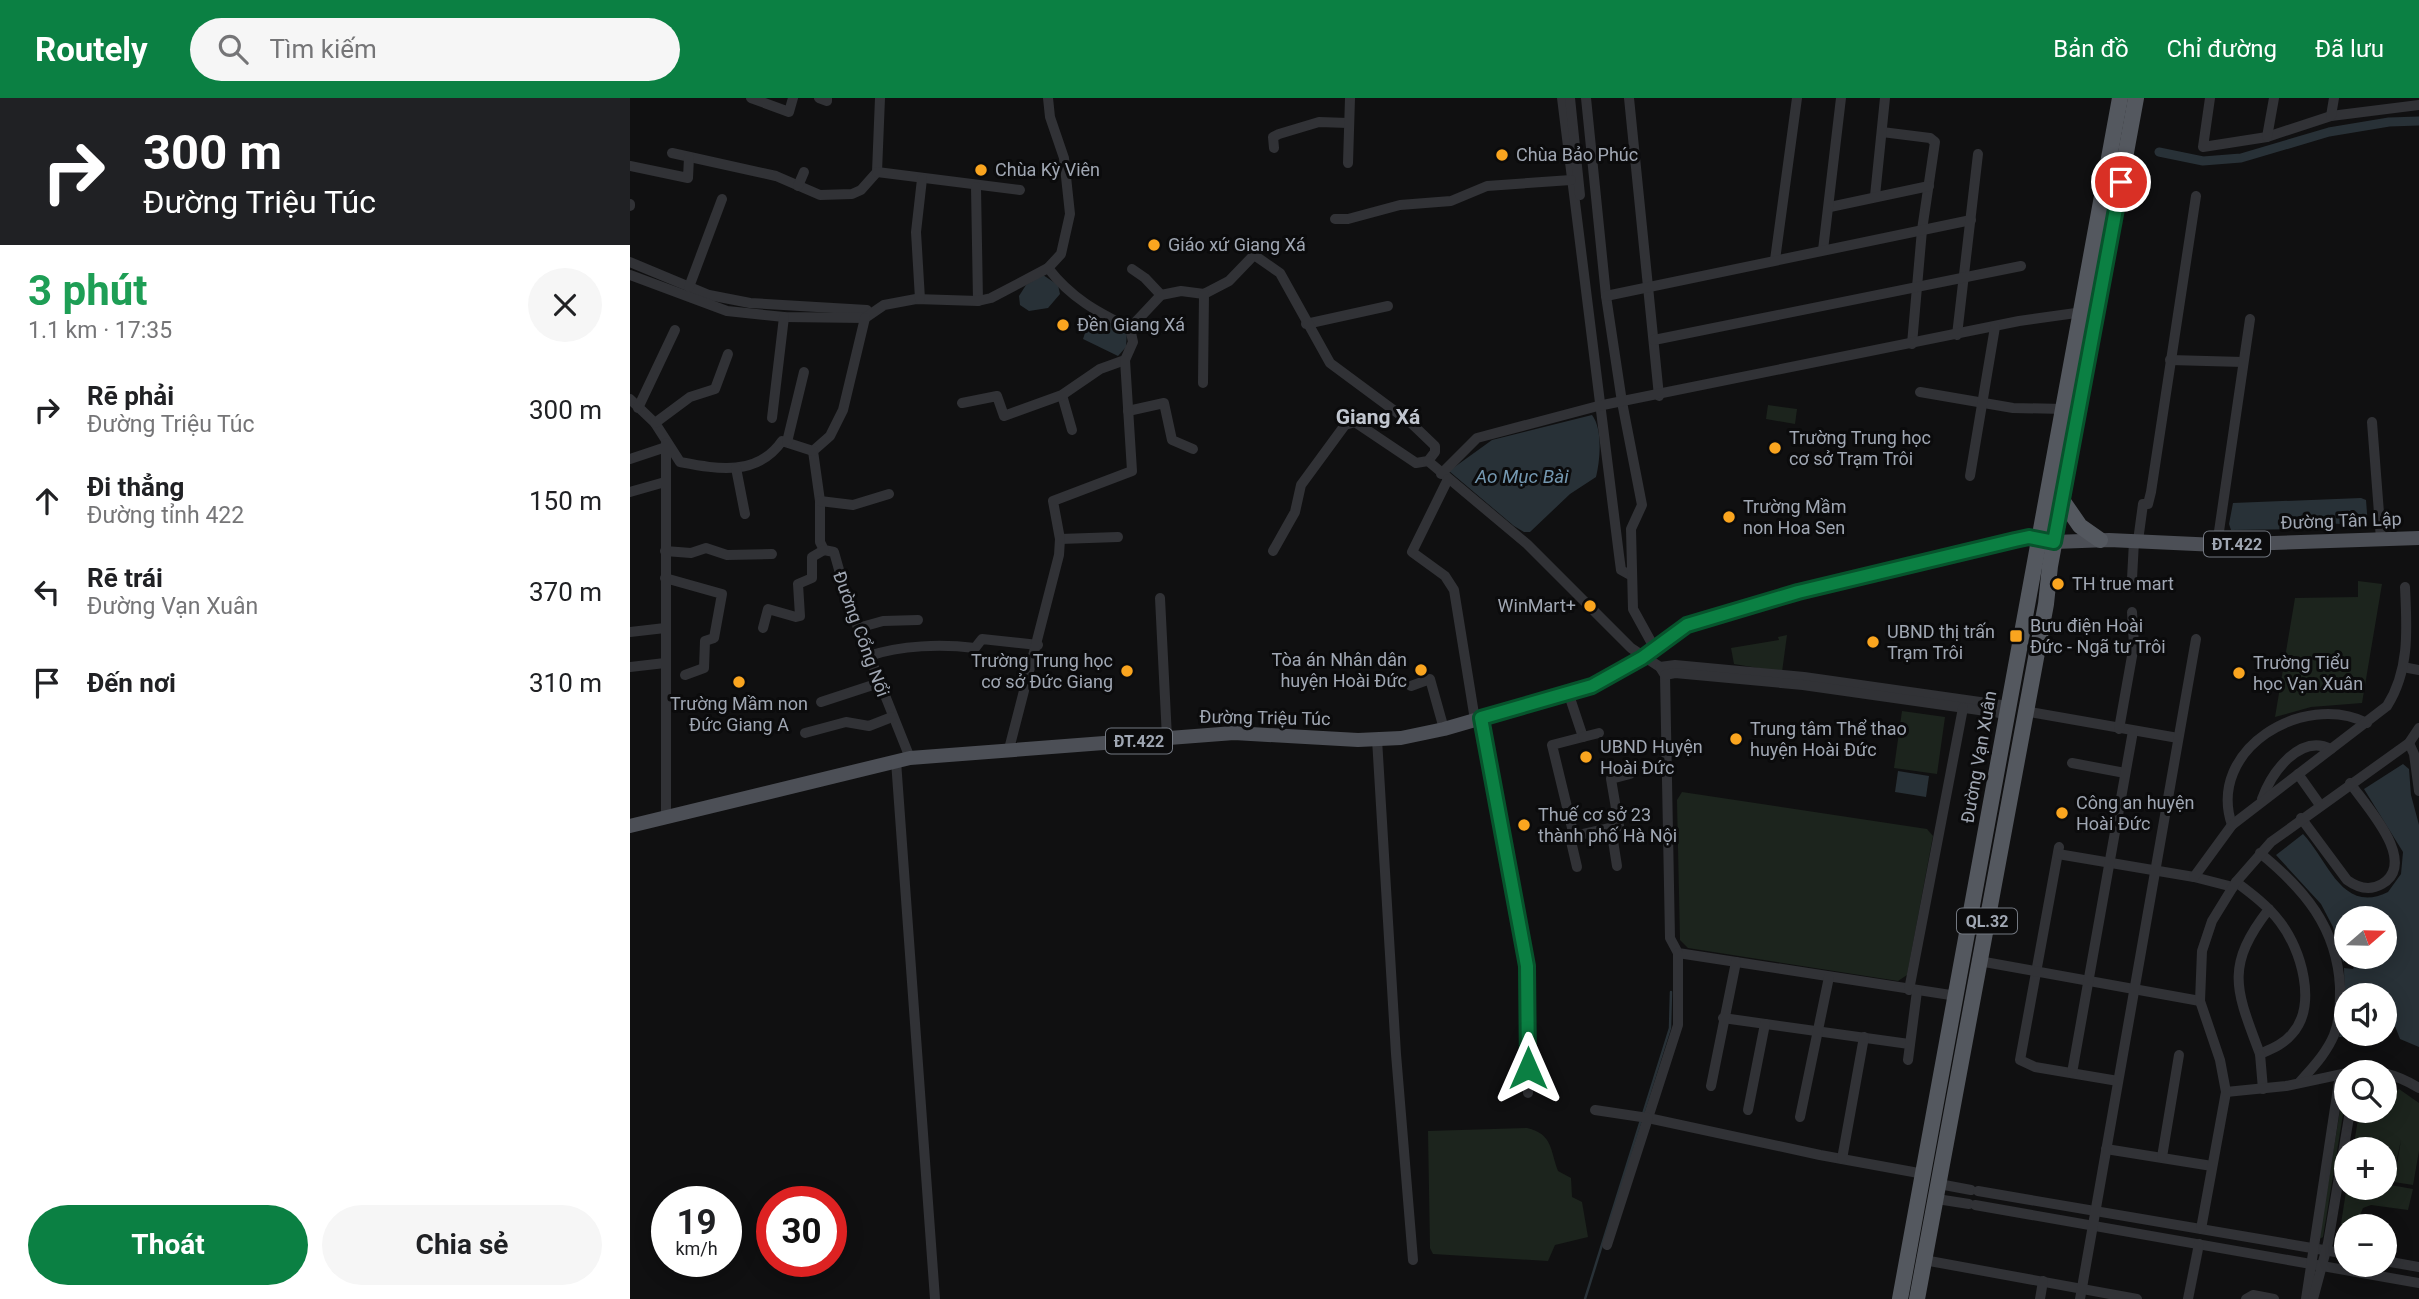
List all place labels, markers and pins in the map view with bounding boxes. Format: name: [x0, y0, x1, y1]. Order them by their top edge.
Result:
place label: Chùa Bảo Phúc: [1516, 144, 1638, 165]
marker: Chùa Bảo Phúc: [1494, 147, 1510, 163]
pin: [2091, 152, 2151, 212]
place label: Chùa Kỳ Viên: [995, 159, 1100, 180]
marker: Chùa Kỳ Viên: [973, 162, 989, 178]
place label: Giáo xứ Giang Xá: [1168, 234, 1306, 255]
marker: Giáo xứ Giang Xá: [1146, 237, 1162, 253]
place label: Đền Giang Xá: [1077, 314, 1185, 335]
marker: Đền Giang Xá: [1055, 317, 1071, 333]
place label: Trường Trung học cơ sở Trạm Trôi: [1789, 427, 1931, 469]
marker: Trường Trung học cơ sở Trạm Trôi: [1767, 440, 1783, 456]
place label: Trường Mầm non Hoa Sen: [1743, 496, 1846, 538]
marker: Trường Mầm non Hoa Sen: [1721, 509, 1737, 525]
place label: TH true mart: [2072, 573, 2174, 594]
marker: TH true mart: [2050, 576, 2066, 592]
place label: WinMart+: [1498, 595, 1576, 616]
marker: WinMart+: [1582, 598, 1598, 614]
place label: Bưu điện Hoài Đức - Ngã tư Trôi: [2030, 615, 2166, 657]
place label: UBND thị trấn Trạm Trôi: [1887, 621, 1995, 663]
marker: Bưu điện Hoài Đức - Ngã tư Trôi: [2008, 628, 2024, 644]
marker: UBND thị trấn Trạm Trôi: [1865, 634, 1881, 650]
place label: Tòa án Nhân dân huyện Hoài Đức: [1272, 649, 1407, 691]
place label: Trường Trung học cơ sở Đức Giang: [971, 650, 1113, 692]
place label: Trường Tiểu học Vạn Xuân: [2253, 652, 2363, 694]
marker: Tòa án Nhân dân huyện Hoài Đức: [1413, 662, 1429, 678]
marker: Trường Trung học cơ sở Đức Giang: [1119, 663, 1135, 679]
marker: Trường Tiểu học Vạn Xuân: [2231, 665, 2247, 681]
marker: Trường Mầm non Đức Giang A: [731, 674, 747, 690]
place label: Trường Mầm non Đức Giang A: [670, 693, 808, 735]
place label: Trung tâm Thể thao huyện Hoài Đức: [1750, 718, 1907, 760]
marker: Trung tâm Thể thao huyện Hoài Đức: [1728, 731, 1744, 747]
place label: UBND Huyện Hoài Đức: [1600, 736, 1703, 778]
marker: UBND Huyện Hoài Đức: [1578, 749, 1594, 765]
place label: Công an huyện Hoài Đức: [2076, 792, 2194, 834]
place label: Thuế cơ sở 23 thành phố Hà Nội: [1538, 804, 1677, 846]
marker: Công an huyện Hoài Đức: [2054, 805, 2070, 821]
marker: Thuế cơ sở 23 thành phố Hà Nội: [1516, 817, 1532, 833]

